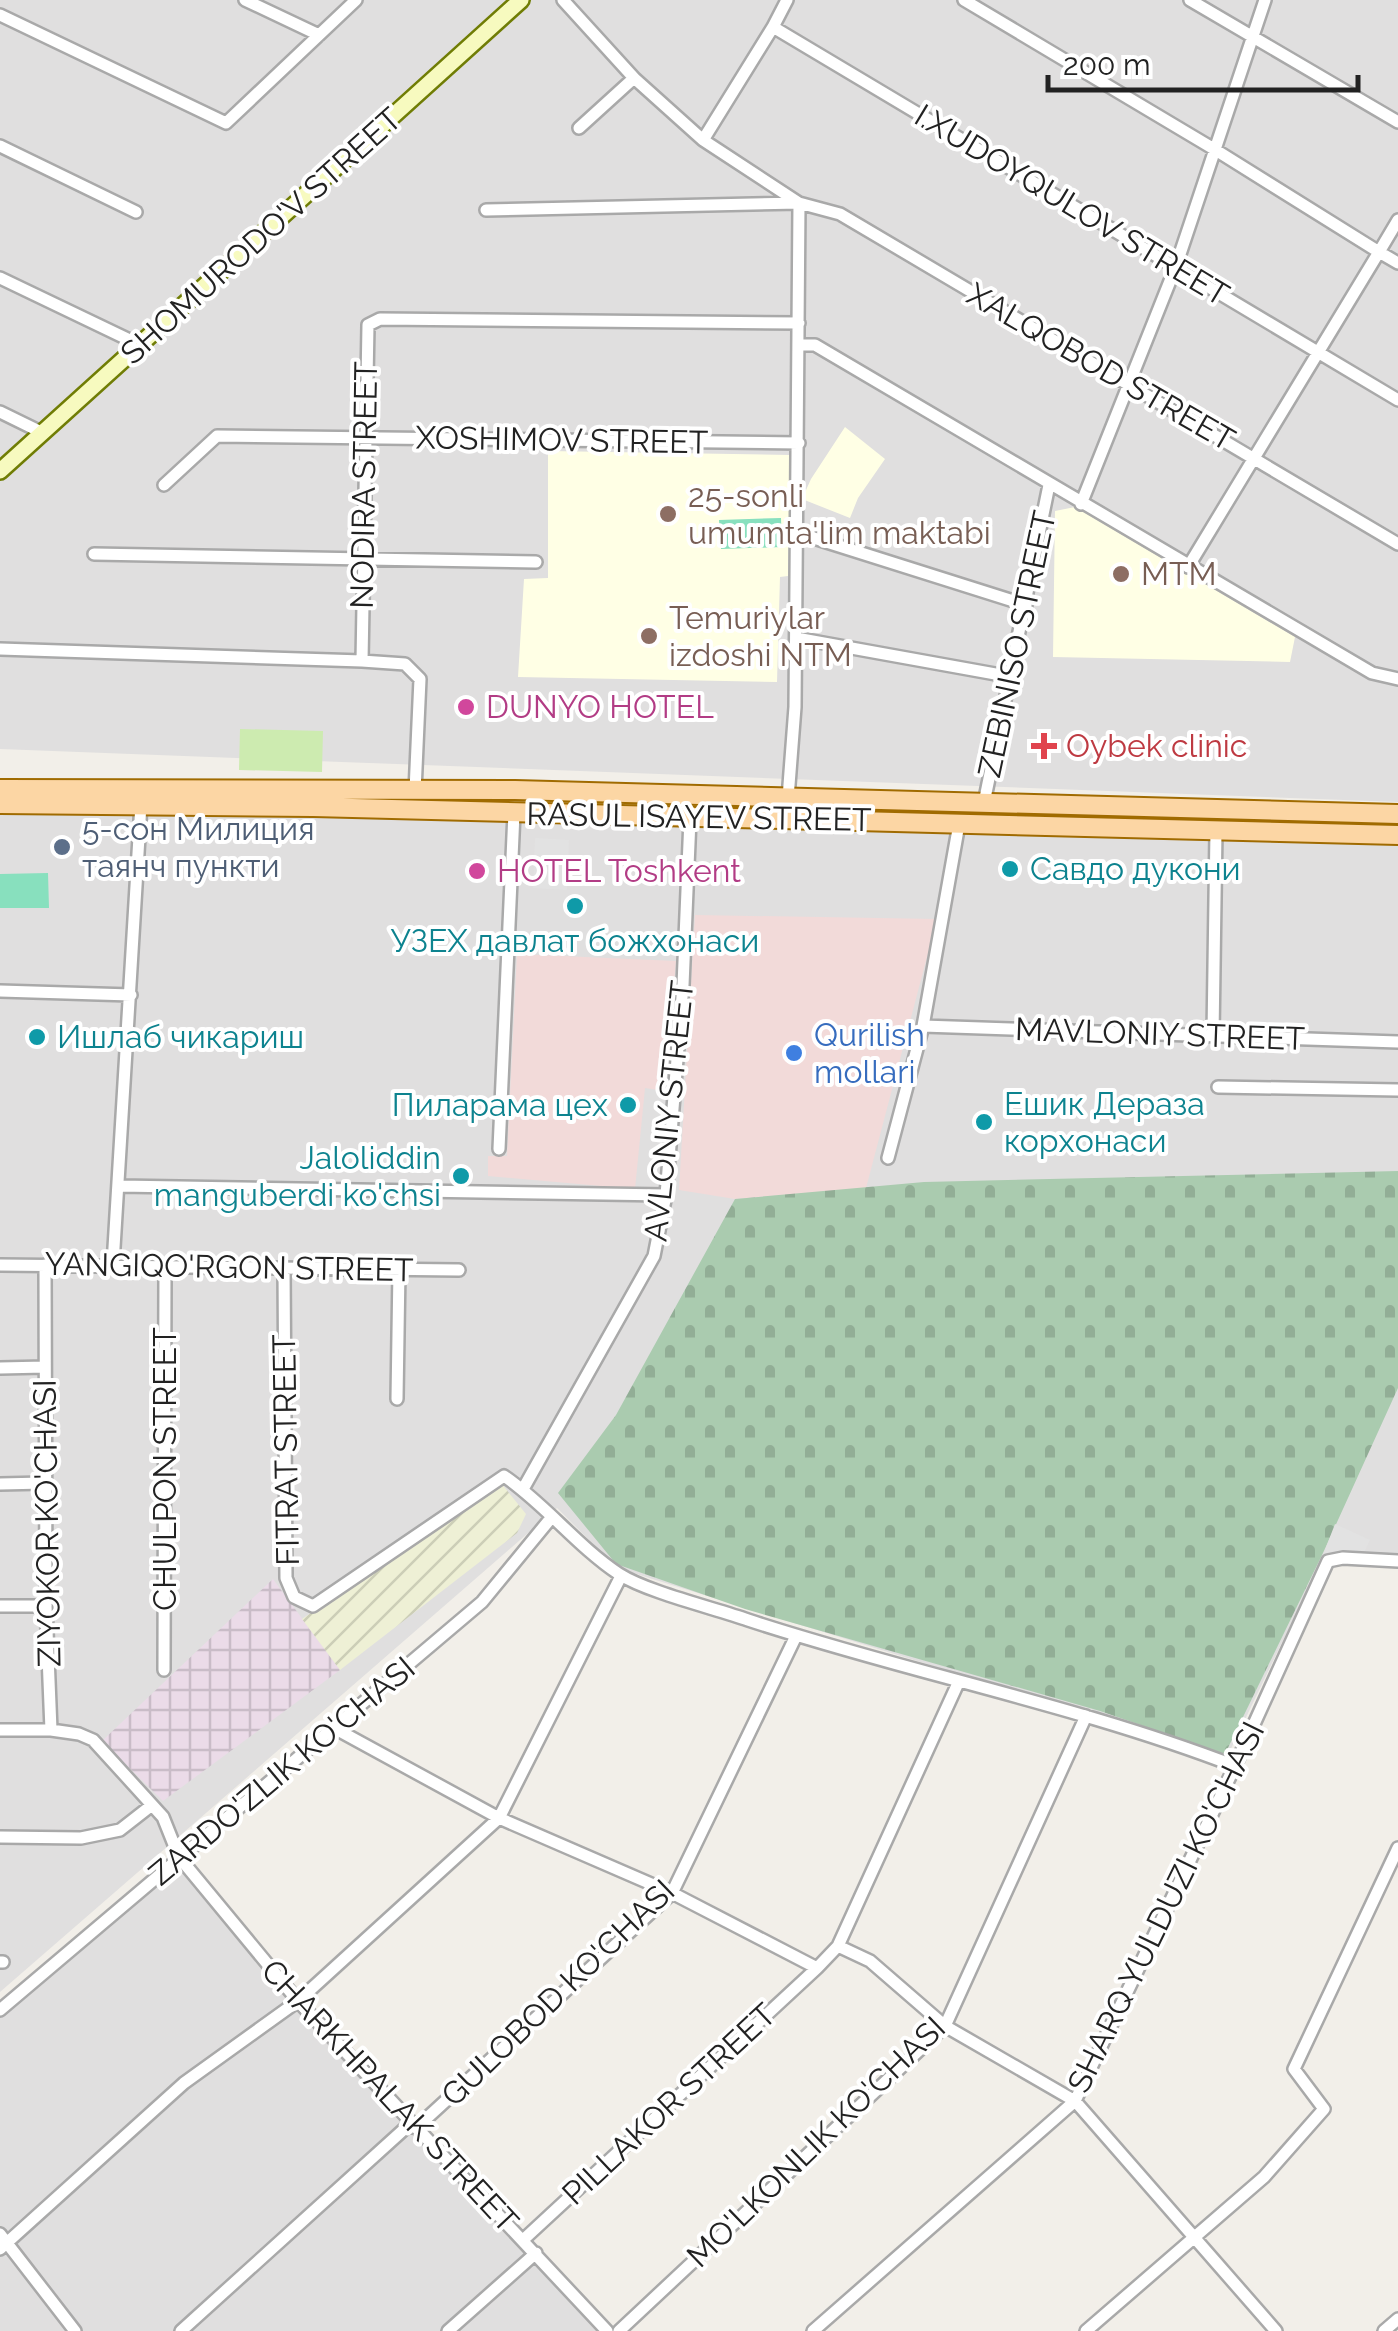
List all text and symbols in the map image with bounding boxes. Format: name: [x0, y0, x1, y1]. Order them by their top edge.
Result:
scale bar: [1048, 30, 1358, 92]
text: 200 m: [1063, 47, 1151, 82]
street label: I.ХUDOYQULOV STREET: [909, 96, 1236, 313]
street label: SHOMURODO'V STREET: [113, 100, 408, 371]
street label: ХALQOBOD STREET: [961, 275, 1241, 458]
street label: NODIRA STREET: [343, 361, 384, 609]
street label: XOSHIMOV STREET: [415, 418, 709, 461]
place label: 25-sonli umumta'lim maktabi: [688, 477, 991, 551]
marker: 25-sonli umumta'lim maktabi: [657, 503, 679, 525]
street label: ZEBINISO STREET: [970, 507, 1063, 780]
place label: MTM: [1141, 555, 1217, 592]
marker: MTM: [1110, 563, 1132, 585]
place label: Temuriylar izdoshi NTM: [669, 599, 852, 673]
marker: Temuriylar izdoshi NTM: [638, 625, 660, 647]
place label: DUNYO HOTEL: [486, 688, 714, 725]
marker: DUNYO HOTEL: [455, 696, 477, 718]
place label: Oybek clinic: [1066, 727, 1247, 764]
marker: Oybek clinic: [1031, 733, 1057, 759]
street label: RASUL ISAYEV STREET: [526, 795, 872, 838]
place label: 5-сон Милиция таянч пункти: [82, 810, 315, 884]
marker: 5-сон Милиция таянч пункти: [51, 836, 73, 858]
place label: Савдо дукони: [1030, 850, 1241, 887]
place label: HOTEL Toshkent: [497, 852, 741, 889]
marker: Савдо дукони: [999, 858, 1021, 880]
marker: HOTEL Toshkent: [466, 860, 488, 882]
marker: УЗЕХ давлат божхонаси: [564, 895, 586, 917]
place label: УЗЕХ давлат божхонаси: [391, 922, 759, 959]
street label: AVLONIY STREET: [636, 979, 701, 1243]
street label: MAVLONIY STREET: [1014, 1010, 1306, 1057]
place label: Qurilish mollari: [814, 1016, 925, 1090]
place label: Ишлаб чикариш: [57, 1018, 304, 1055]
marker: Ишлаб чикариш: [26, 1026, 48, 1048]
marker: Qurilish mollari: [783, 1042, 805, 1064]
place label: Ешик Дераза корхонаси: [1004, 1085, 1205, 1159]
place label: Пиларама цех: [392, 1086, 608, 1123]
marker: Пиларама цех: [617, 1094, 639, 1116]
marker: Ешик Дераза корхонаси: [973, 1111, 995, 1133]
place label: Jaloliddin manguberdi ko'chsi: [154, 1139, 441, 1213]
marker: Jaloliddin manguberdi ko'chsi: [450, 1165, 472, 1187]
street label: YANGIQO'RGON STREET: [44, 1245, 414, 1288]
street label: CHULPON STREET: [146, 1327, 183, 1611]
street label: FITRAT STREET: [265, 1334, 306, 1566]
street label: ZIYOKOR KO'CHASI: [25, 1379, 68, 1667]
street label: ZARDO'ZLIK KO'CHASI: [142, 1649, 422, 1892]
street label: SHARQ YULDUZI KO'CHASI: [1060, 1716, 1271, 2098]
street label: GULOBOD KO'CHASI: [434, 1872, 682, 2113]
street label: CHARKHPALAK STREET: [254, 1952, 526, 2240]
street label: PILLAKOR STREET: [555, 1995, 783, 2212]
street label: MO'LKONLIK KO'CHASI: [679, 2009, 952, 2274]

